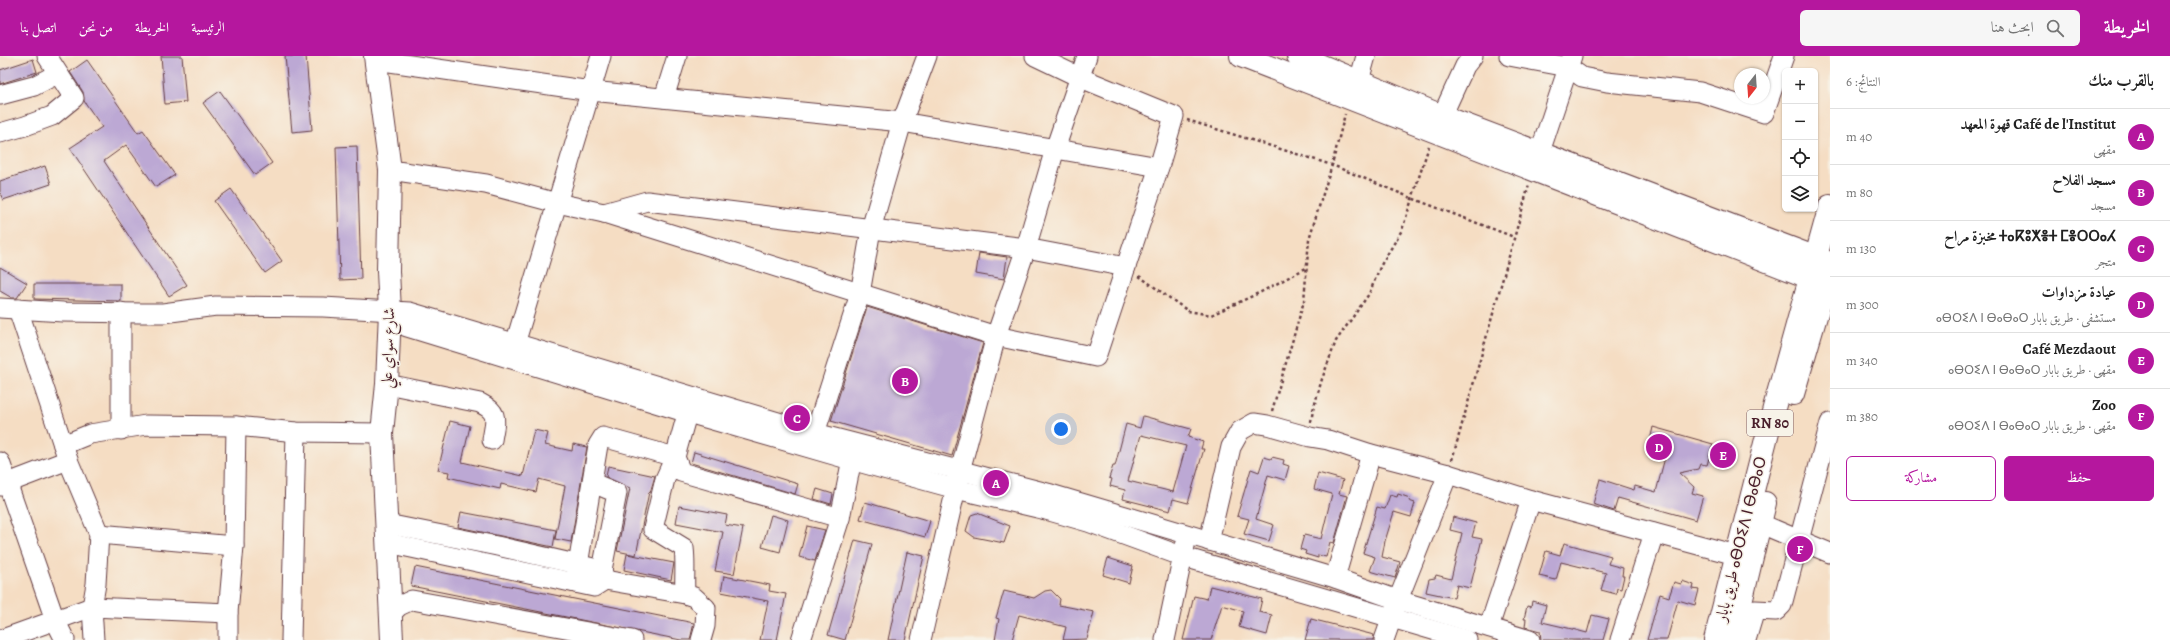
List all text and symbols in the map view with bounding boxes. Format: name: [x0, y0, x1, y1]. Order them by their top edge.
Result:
search box: [1800, 10, 2080, 46]
text: الخريطة: [2104, 14, 2150, 40]
text: ابحث هنا: [1991, 17, 2034, 37]
icon: search: [2044, 17, 2066, 39]
text: اتصل بنا: [20, 18, 57, 37]
text: من نحن: [79, 18, 113, 37]
text: الخريطة: [135, 18, 169, 37]
text: الرئيسية: [191, 18, 225, 37]
north arrow: [1734, 68, 1770, 104]
map controls: [1782, 68, 1818, 212]
button: +: [1782, 68, 1818, 104]
text: بالقرب منك: [2088, 69, 2154, 92]
text: النتائج: 6: [1846, 73, 1881, 90]
button: −: [1782, 104, 1818, 140]
text: Café de l'Institut قهوة المعهد: [1960, 114, 2116, 134]
text: 40 m: [1846, 128, 1872, 145]
text: A: [2137, 128, 2145, 145]
button: locate: [1782, 140, 1818, 176]
text: مقهى: [2093, 141, 2116, 158]
text: مسجد الفلاح: [2052, 170, 2116, 190]
button: layers: [1782, 176, 1818, 212]
text: 80 m: [1846, 184, 1873, 201]
text: B: [2137, 184, 2145, 201]
text: مسجد: [2090, 197, 2116, 214]
text: ⵜⴰⴽⵓⵅⴻⵜ ⵎⴻⵔⵔⴰⵃ مخبزة مراح: [1944, 226, 2116, 246]
text: 130 m: [1846, 240, 1876, 257]
text: C: [2137, 240, 2145, 257]
text: متجر: [2095, 253, 2116, 270]
text: عيادة مزداوات: [2041, 282, 2116, 302]
text: 300 m: [1846, 296, 1879, 313]
text: D: [2136, 296, 2146, 313]
street label: شارع سواي علي: [376, 307, 404, 389]
text: مستشفى · طريق بابار ⴰⴱⵔⵉⴷ ⵏ ⴱⴰⴱⴰⵔ: [1936, 309, 2116, 326]
text: Café Mezdaout: [2023, 339, 2116, 359]
text: 340 m: [1846, 352, 1878, 369]
text: E: [2137, 352, 2145, 369]
text: مقهى · طريق بابار ⴰⴱⵔⵉⴷ ⵏ ⴱⴰⴱⴰⵔ: [1948, 361, 2116, 378]
pin: B: [892, 366, 918, 396]
text: Zoo: [2092, 395, 2116, 415]
pin: C: [784, 403, 810, 433]
text: 380 m: [1846, 408, 1878, 425]
text: F: [2138, 408, 2144, 425]
road number: RN 80: [1747, 410, 1793, 436]
text: مقهى · طريق بابار ⴰⴱⵔⵉⴷ ⵏ ⴱⴰⴱⴰⵔ: [1948, 417, 2116, 434]
your location: [1051, 419, 1071, 439]
pin: D: [1646, 432, 1672, 462]
pin: E: [1710, 440, 1736, 470]
street label: طريق بابار ⴰⴱⵔⵉⴷ ⵏ ⴱⴰⴱⴰⵔ: [1709, 454, 1772, 626]
button: مشاركة: [1846, 456, 1996, 501]
button: حفظ: [2004, 456, 2154, 501]
pin: A: [983, 468, 1009, 498]
pin: F: [1787, 534, 1813, 564]

